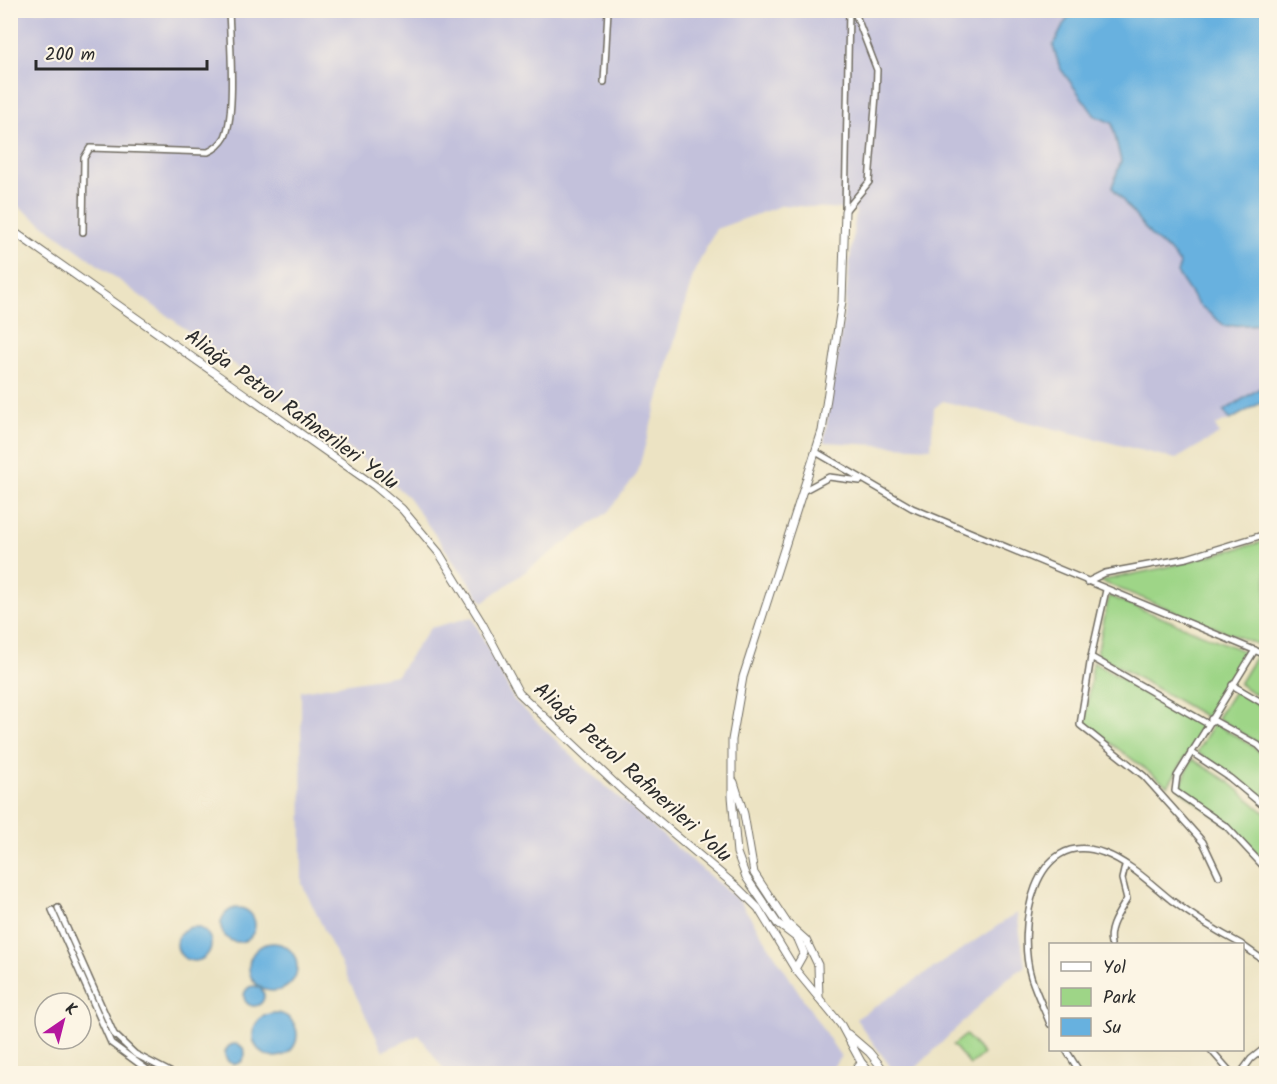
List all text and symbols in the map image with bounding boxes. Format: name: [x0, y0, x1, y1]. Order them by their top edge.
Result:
scale bar: [36, 33, 207, 71]
text: 200 m: [45, 41, 95, 70]
street label: Aliağa Petrol Rafinerileri Yolu: [177, 321, 405, 499]
street label: Aliağa Petrol Rafinerileri Yolu: [525, 675, 739, 872]
legend: [1049, 943, 1244, 1051]
text: Yol: [1103, 954, 1127, 983]
text: Park: [1103, 984, 1136, 1013]
north arrow: [33, 991, 93, 1051]
text: K: [60, 997, 82, 1023]
text: Su: [1103, 1014, 1122, 1043]

